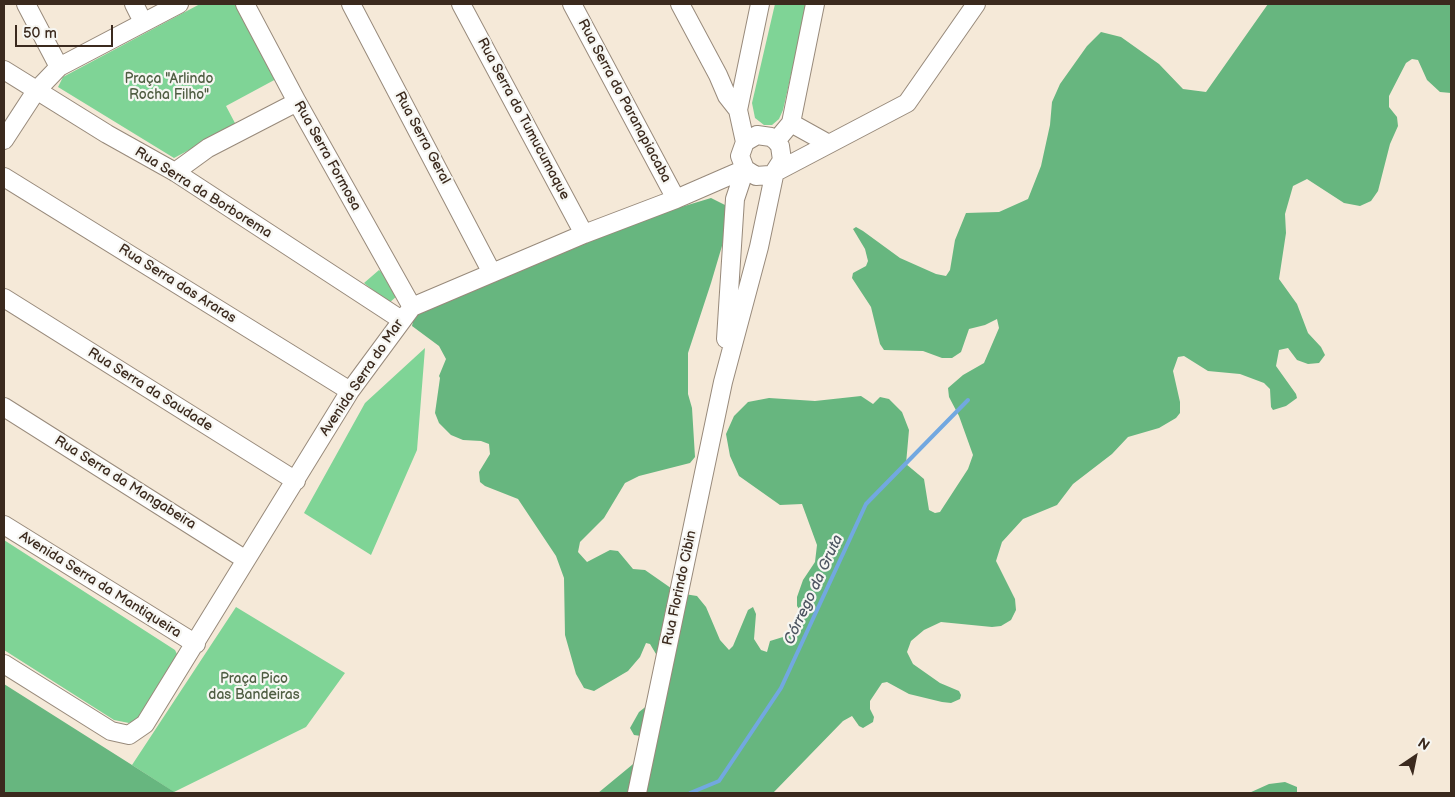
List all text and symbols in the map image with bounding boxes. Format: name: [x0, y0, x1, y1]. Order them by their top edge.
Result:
scale bar: [18, 15, 115, 47]
street label: Rua Serra do Paranapiacaba: [574, 16, 674, 186]
text: 50 m: [23, 24, 57, 43]
street label: Rua Serra do Tumucumaque: [473, 35, 573, 203]
park label: Praça "Arlindo Rocha Filho": [125, 71, 213, 104]
street label: Rua Serra Geral: [391, 89, 453, 187]
street label: Rua Serra Formosa: [290, 98, 364, 214]
street label: Rua Serra da Borborema: [131, 144, 275, 242]
street label: Rua Serra das Araras: [115, 241, 239, 327]
street label: Avenida Serra do Mar: [317, 316, 407, 440]
street label: Rua Serra da Saudade: [85, 345, 215, 435]
street label: Rua Serra da Mangabeira: [51, 433, 199, 533]
street label: Avenida Serra da Mantiqueira: [16, 528, 184, 642]
street label: Rua Florindo Cibin: [660, 529, 700, 647]
water label: Córrego da Gruta: [781, 532, 847, 648]
park label: Praça Pico das Bandeiras: [208, 671, 300, 704]
north arrow: [1390, 732, 1440, 782]
text: N: [1415, 734, 1433, 754]

